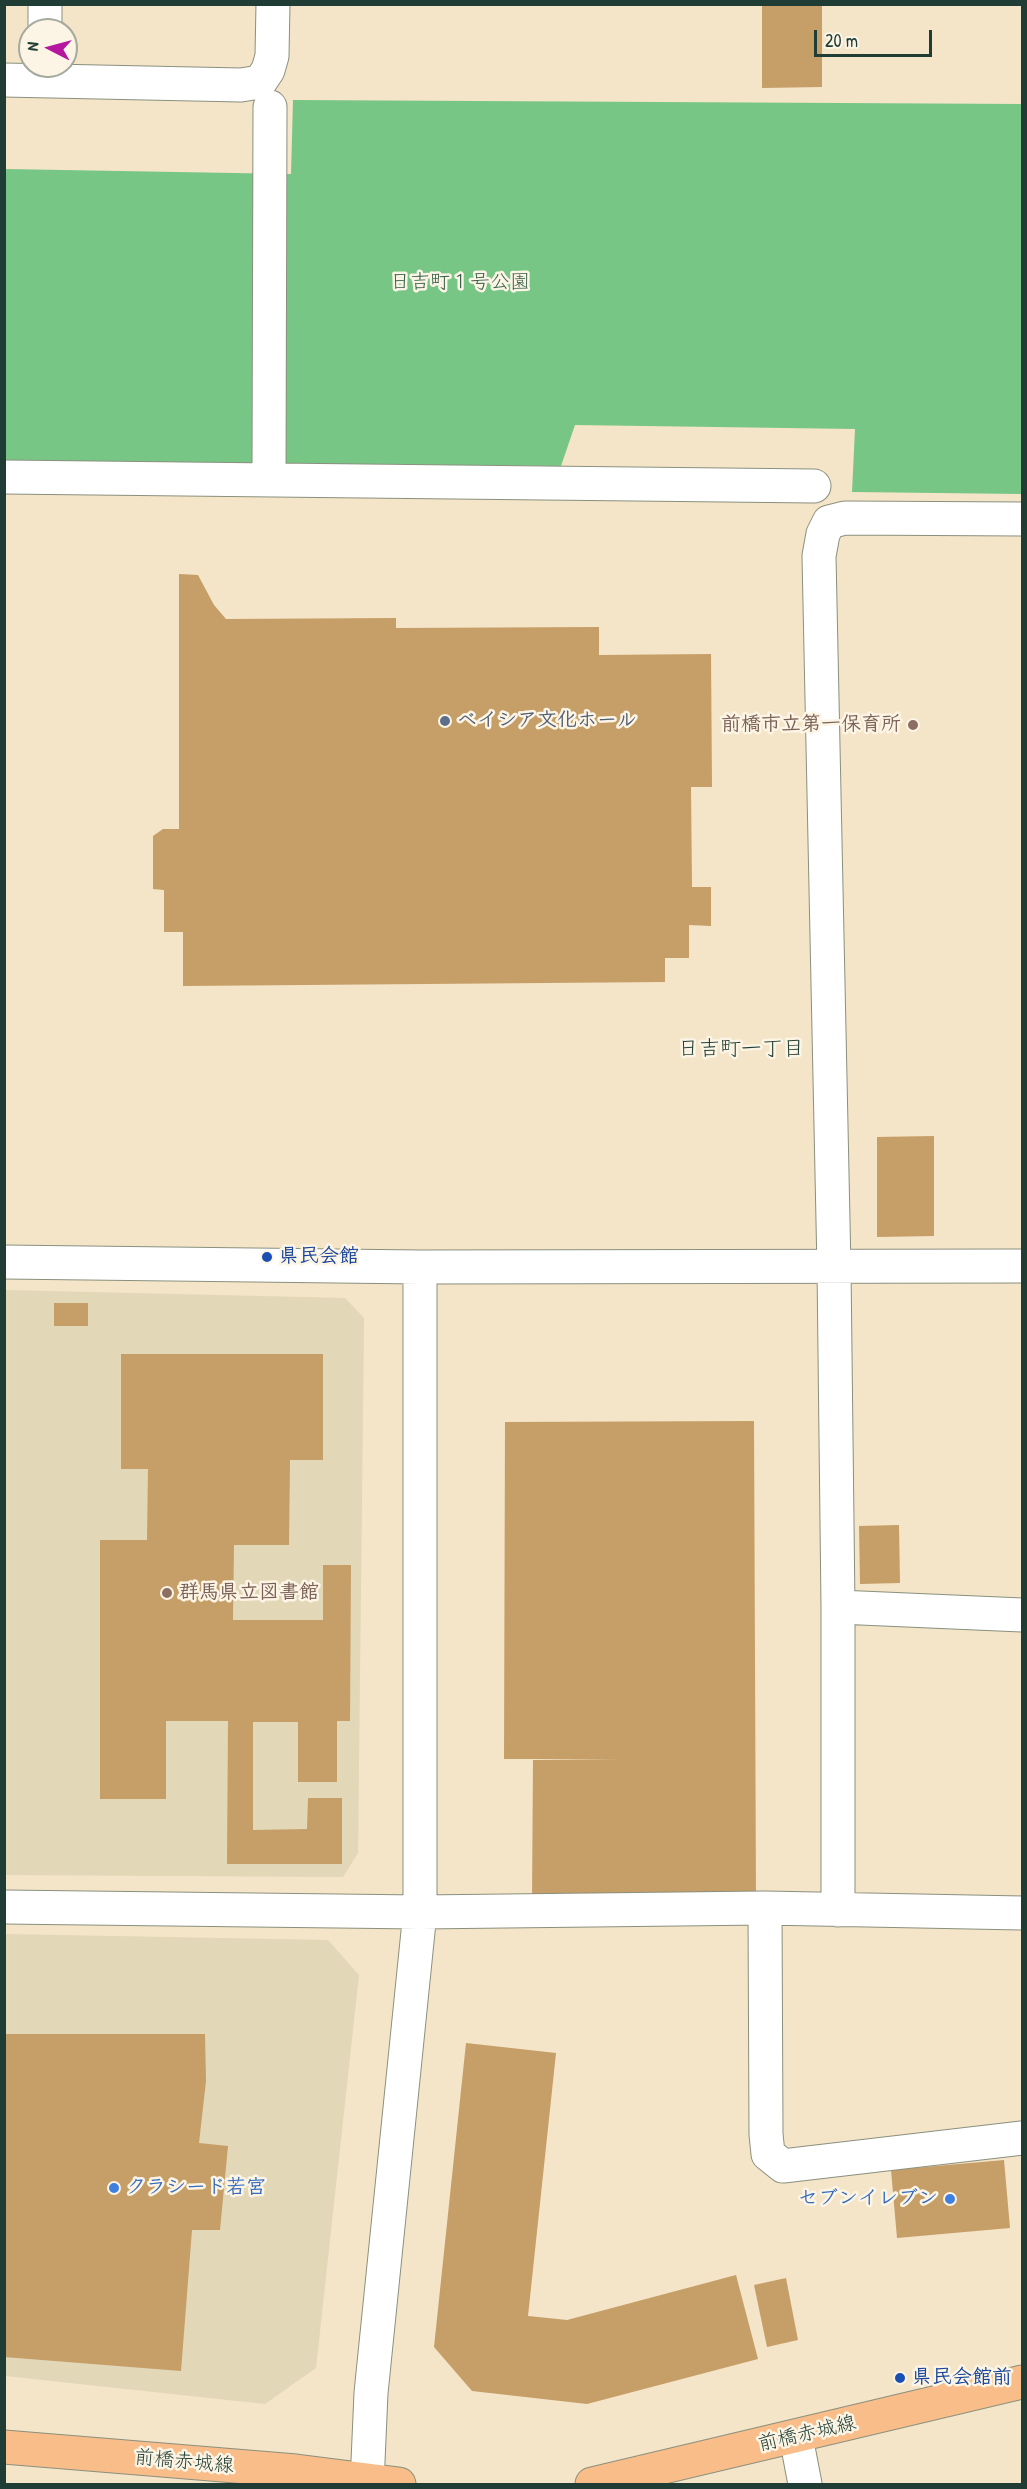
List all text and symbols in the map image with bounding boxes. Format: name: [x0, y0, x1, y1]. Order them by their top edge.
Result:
north arrow: [18, 18, 78, 78]
scale bar: [817, 18, 936, 56]
text: 20 m: [825, 28, 858, 53]
text: N: [21, 41, 43, 52]
park label: 日吉町１号公園: [390, 271, 530, 295]
place label: ベイシア文化ホール: [457, 709, 637, 733]
place label: 前橋市立第一保育所: [721, 713, 901, 737]
marker: ベイシア文化ホール: [438, 714, 452, 728]
marker: 前橋市立第一保育所: [906, 718, 920, 732]
district label: 日吉町一丁目: [678, 1036, 804, 1062]
place label: 県民会館: [279, 1245, 359, 1269]
marker: 県民会館: [260, 1250, 274, 1264]
place label: 群馬県立図書館: [179, 1581, 319, 1605]
marker: 群馬県立図書館: [160, 1586, 174, 1600]
place label: クラシード若宮: [126, 2176, 266, 2200]
marker: クラシード若宮: [107, 2181, 121, 2195]
place label: セブンイレブン: [798, 2187, 938, 2211]
marker: セブンイレブン: [943, 2192, 957, 2206]
place label: 県民会館前: [912, 2366, 1012, 2390]
marker: 県民会館前: [893, 2371, 907, 2385]
street label: 前橋赤城線: [756, 2411, 858, 2457]
street label: 前橋赤城線: [133, 2446, 235, 2478]

